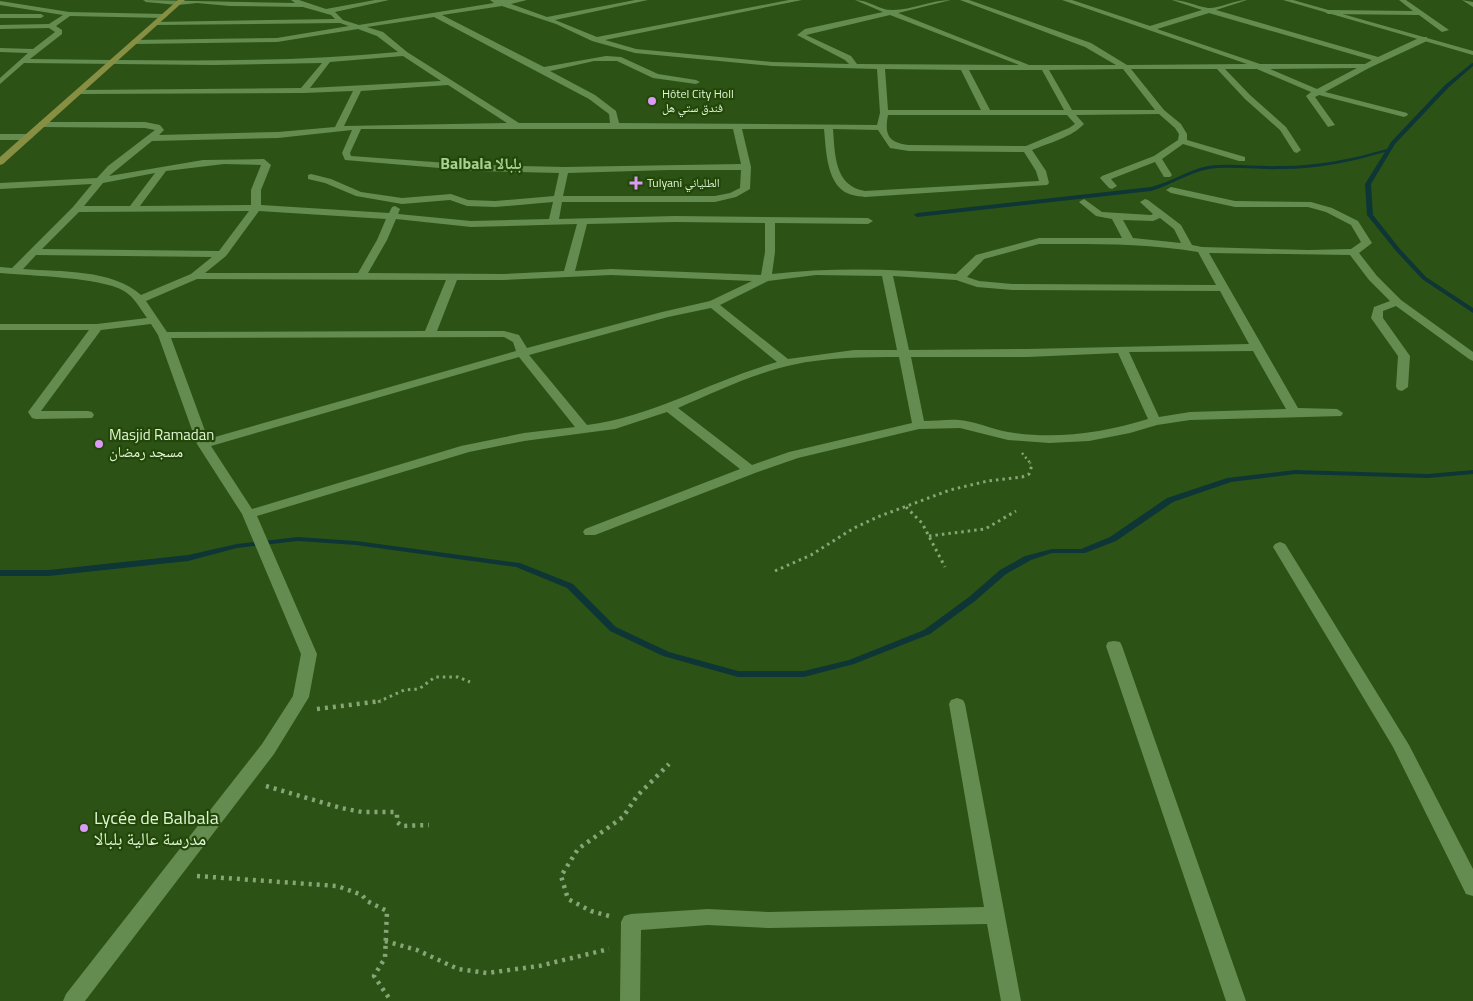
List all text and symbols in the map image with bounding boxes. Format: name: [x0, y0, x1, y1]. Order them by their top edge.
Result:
place label: Hôtel City Holl فندق ستي هل: [662, 84, 734, 118]
marker: Hôtel City Holl فندق ستي هل: [646, 95, 658, 107]
district label: Balbala بلبالا: [440, 151, 522, 175]
place label: Tulyani الطلياني: [647, 173, 720, 193]
marker: Tulyani الطلياني: [629, 176, 643, 190]
place label: Masjid Ramadan مسجد رمضان: [109, 423, 214, 463]
marker: Masjid Ramadan مسجد رمضان: [93, 438, 105, 450]
place label: Lycée de Balbala مدرسة عالية بلبالا: [94, 804, 219, 852]
marker: Lycée de Balbala مدرسة عالية بلبالا: [78, 822, 90, 834]

